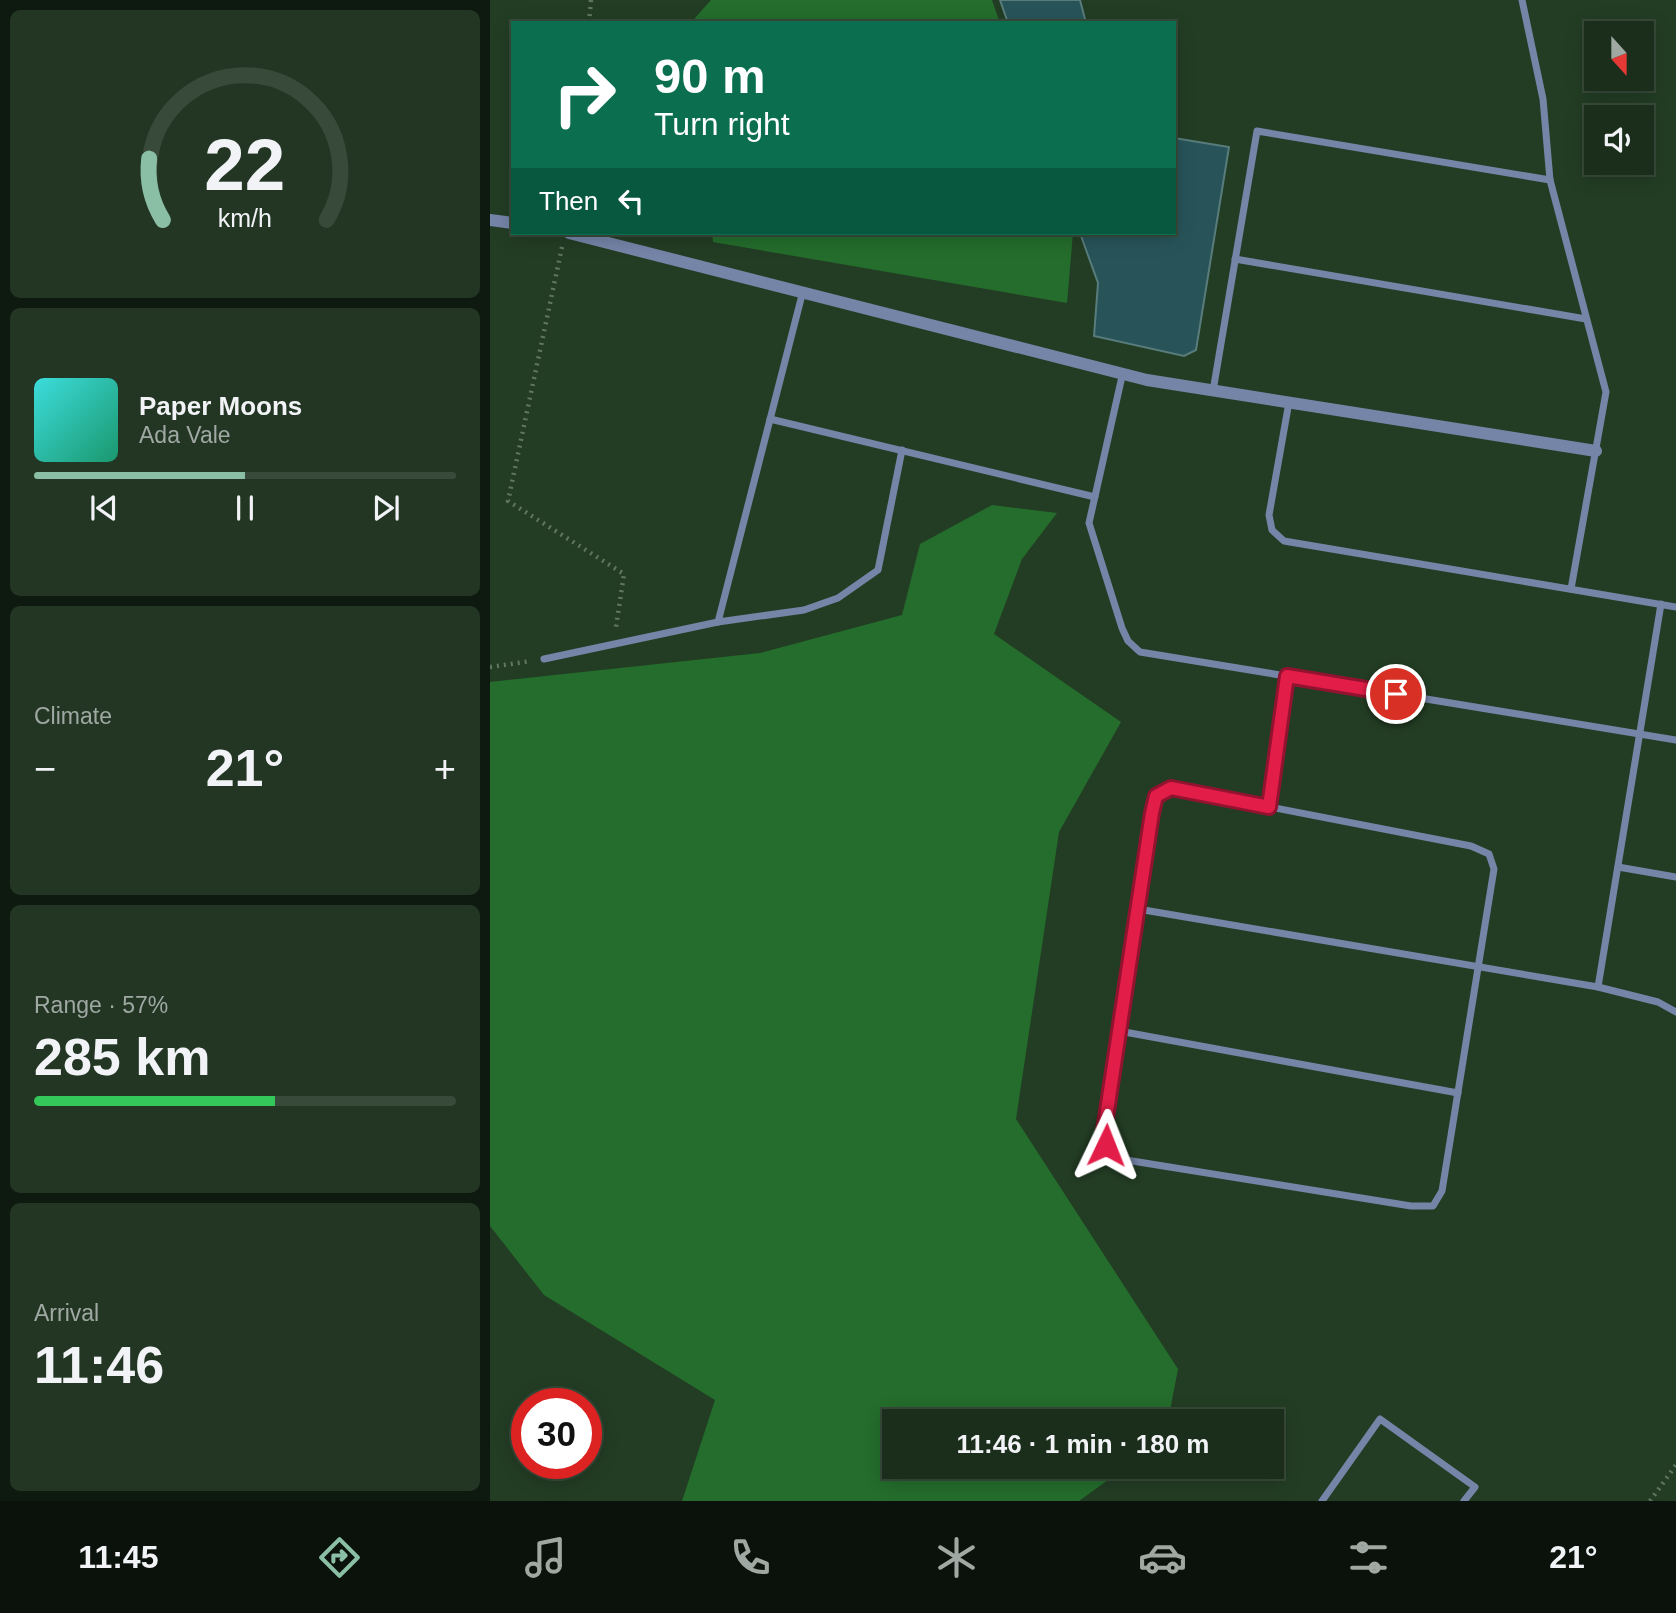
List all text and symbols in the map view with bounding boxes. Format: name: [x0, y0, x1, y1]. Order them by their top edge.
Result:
north arrow: [1584, 21, 1654, 91]
map controls: [1584, 21, 1654, 175]
icon: right: [539, 49, 630, 140]
text: 90 m: [654, 49, 766, 103]
button: sound: [1584, 105, 1654, 175]
text: Turn right: [654, 106, 790, 142]
text: 22: [205, 124, 285, 205]
icon: left: [612, 182, 650, 220]
text: Then: [539, 186, 598, 216]
text: km/h: [218, 204, 272, 232]
text: Paper Moons: [139, 391, 302, 421]
text: Ada Vale: [139, 422, 231, 448]
icon: previous: [85, 489, 123, 527]
icon: pause: [226, 489, 264, 527]
icon: next: [367, 489, 405, 527]
pin: [1366, 664, 1426, 724]
icon: arrive: [1377, 675, 1415, 713]
text: Climate: [34, 703, 112, 729]
text: 21°: [206, 739, 284, 797]
text: −: [34, 748, 56, 790]
text: +: [434, 748, 456, 790]
text: Range · 57%: [34, 992, 168, 1018]
text: 285 km: [34, 1028, 210, 1086]
position arrow: [1069, 1108, 1143, 1182]
text: Arrival: [34, 1300, 99, 1326]
text: 11:46: [34, 1336, 164, 1394]
speed limit sign: 30: [511, 1388, 602, 1479]
text: 11:46 · 1 min · 180 m: [957, 1429, 1209, 1459]
icon: directions: [315, 1533, 364, 1582]
icon: music: [521, 1533, 570, 1582]
icon: phone: [726, 1533, 775, 1582]
icon: climate: [932, 1533, 981, 1582]
icon: car: [1138, 1533, 1187, 1582]
icon: filters: [1344, 1533, 1393, 1582]
text: 11:45: [78, 1539, 158, 1575]
text: 21°: [1549, 1539, 1598, 1575]

